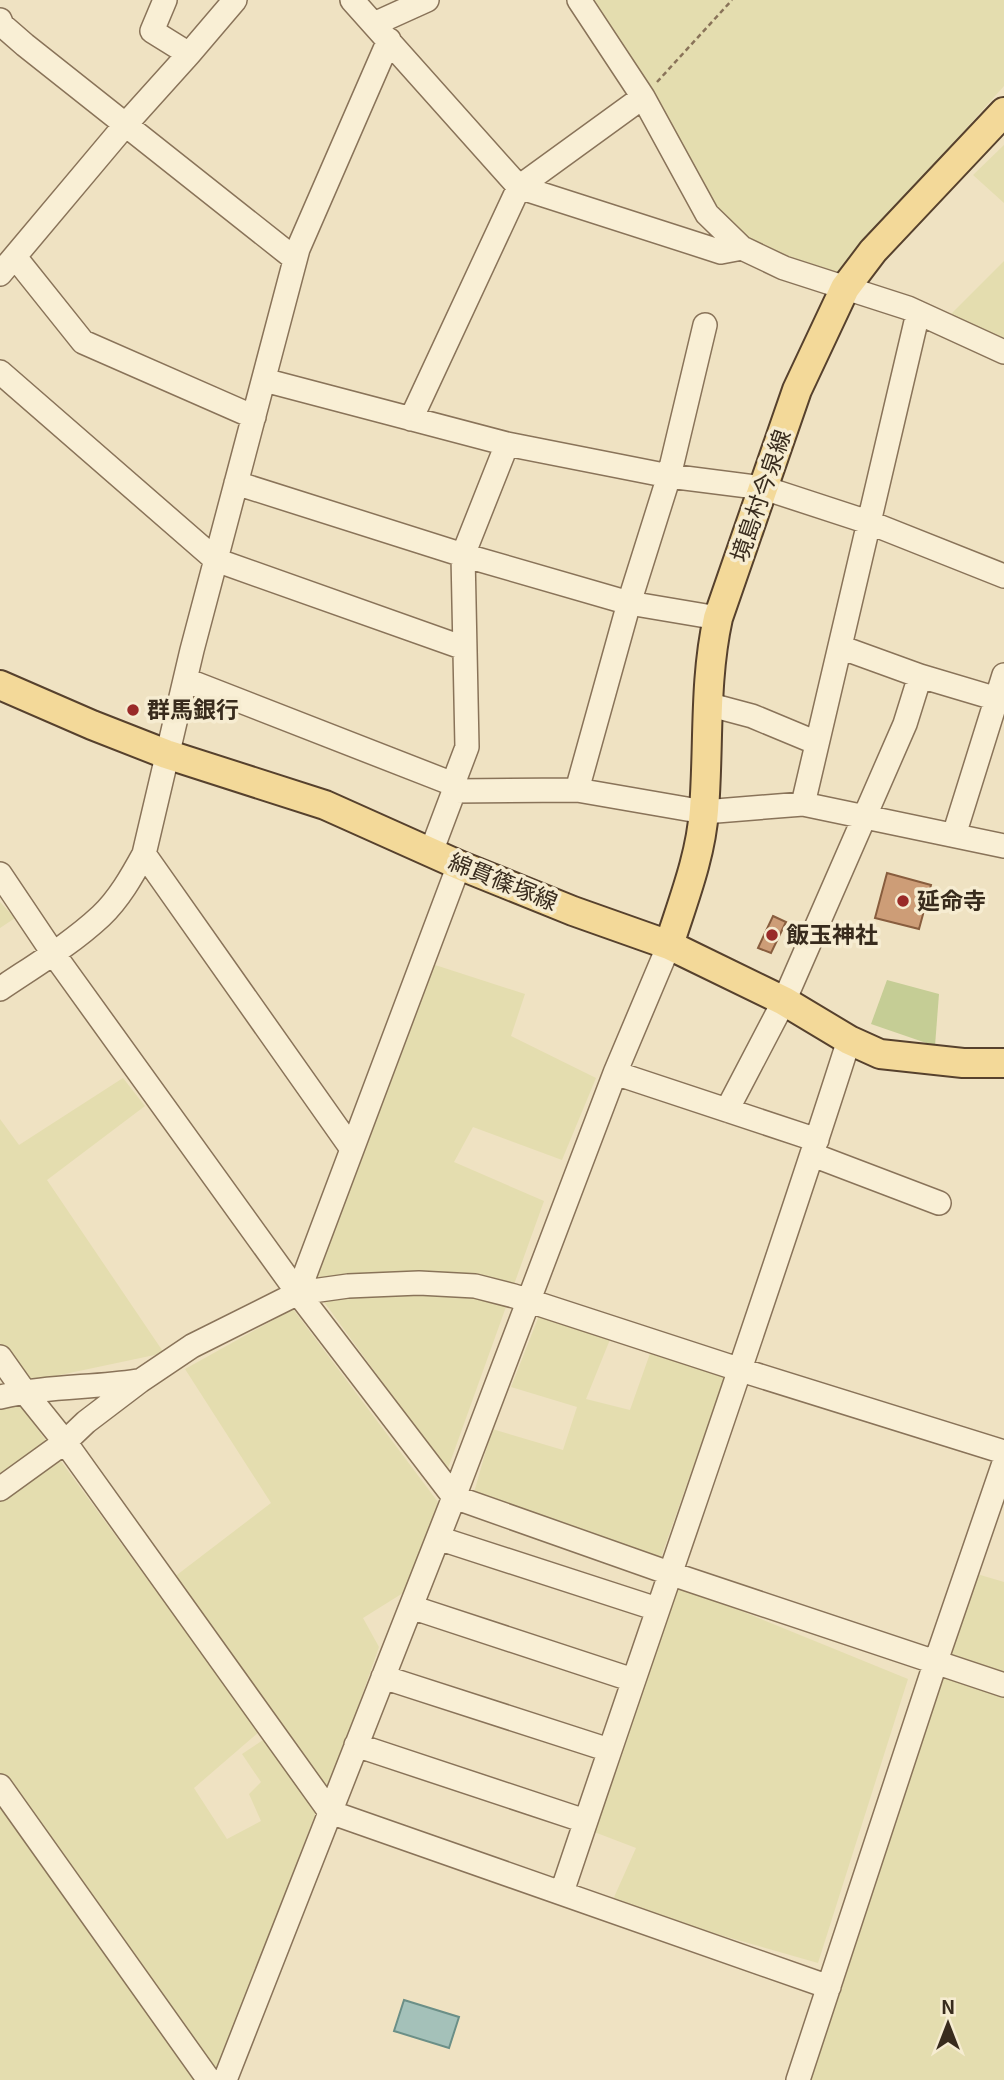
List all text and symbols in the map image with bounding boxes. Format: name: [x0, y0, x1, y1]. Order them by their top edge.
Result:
street label: 境島村今泉線: [721, 425, 798, 566]
place label: 群馬銀行: [147, 691, 239, 725]
marker: 群馬銀行: [125, 702, 141, 718]
street label: 綿貫篠塚線: [444, 843, 563, 917]
place label: 延命寺: [917, 882, 986, 916]
marker: 延命寺: [895, 893, 911, 909]
place label: 飯玉神社: [786, 916, 878, 950]
marker: 飯玉神社: [764, 927, 780, 943]
north arrow: [913, 1989, 983, 2059]
text: N: [941, 1992, 955, 2019]

